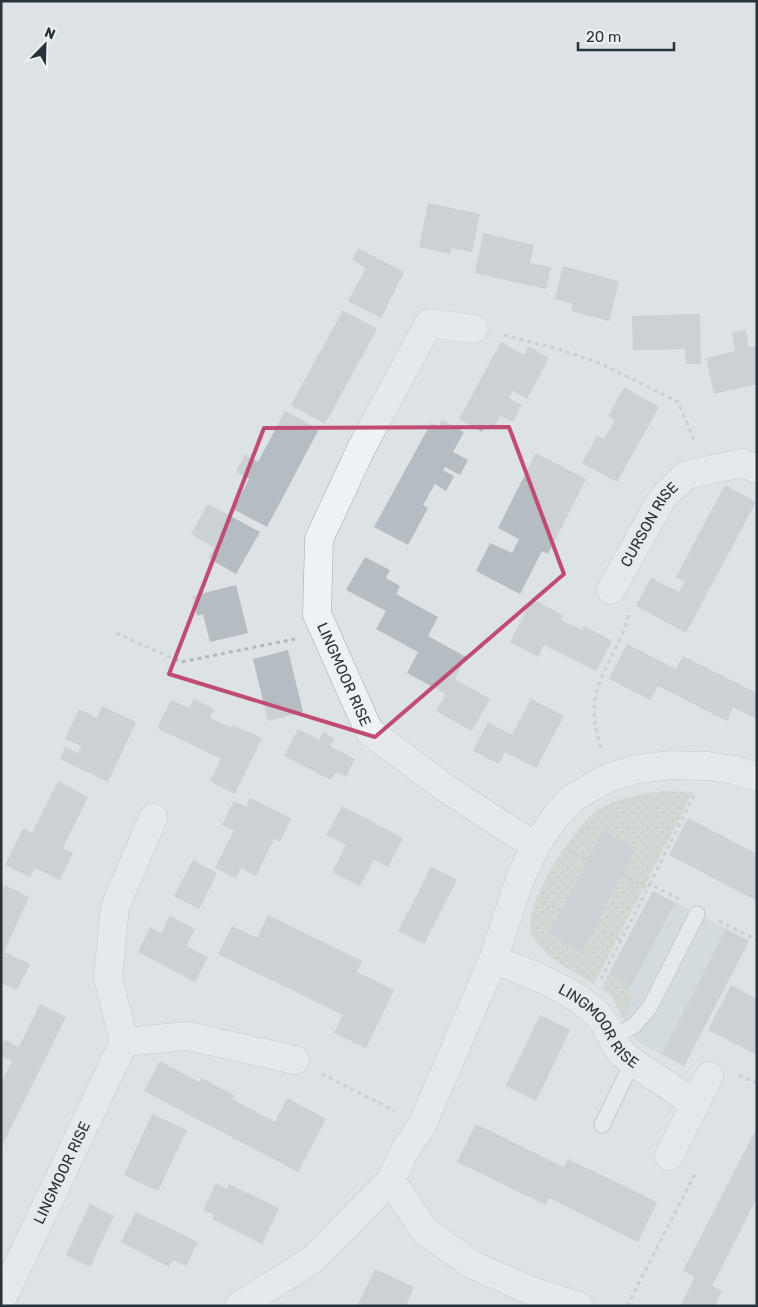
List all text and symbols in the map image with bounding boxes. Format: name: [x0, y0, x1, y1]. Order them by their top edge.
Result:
north arrow: [20, 20, 70, 70]
scale bar: [578, 20, 674, 52]
text: N: [42, 24, 58, 43]
text: 20 m: [586, 28, 621, 46]
street label: CURSON RISE: [617, 478, 682, 570]
street label: LINGMOOR RISE: [313, 620, 375, 729]
street label: LINGMOOR RISE: [555, 980, 642, 1072]
street label: LINGMOOR RISE: [30, 1119, 94, 1227]

